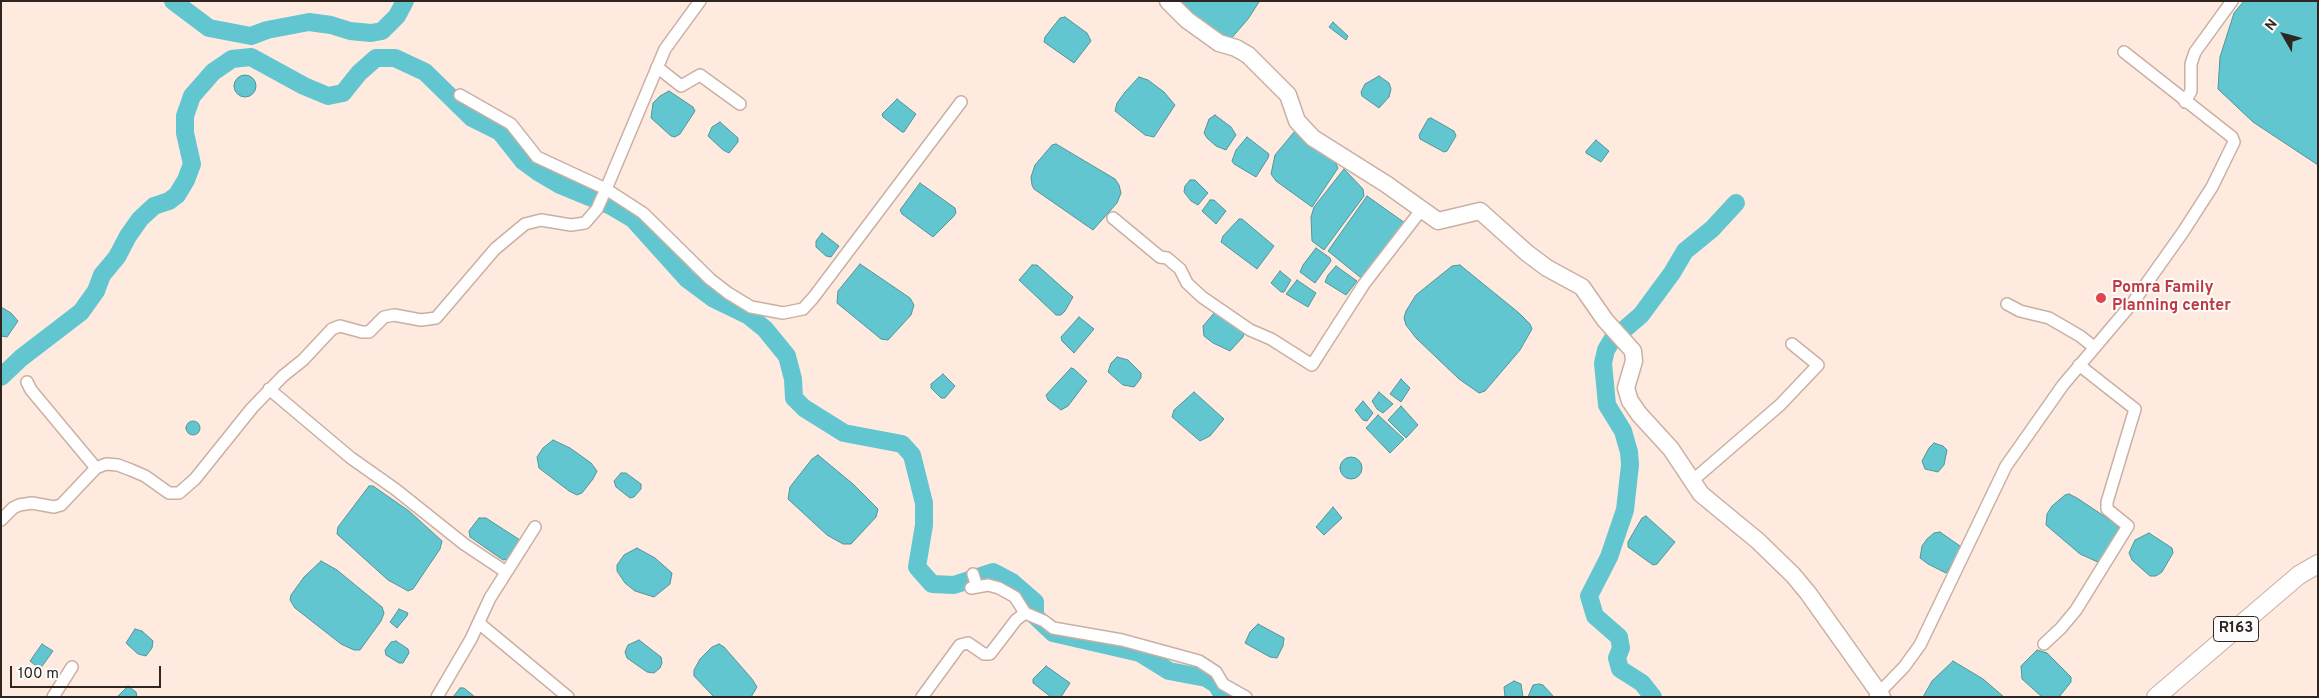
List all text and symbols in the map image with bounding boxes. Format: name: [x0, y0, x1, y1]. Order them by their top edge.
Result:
north arrow: [2259, 10, 2309, 60]
text: N: [2262, 16, 2282, 35]
place label: Pomra Family Planning center: [2112, 279, 2231, 317]
marker: Pomra Family Planning center: [2094, 291, 2108, 305]
road number: R163: [2214, 616, 2258, 642]
scale bar: [12, 656, 164, 688]
text: 100 m: [18, 665, 59, 684]

